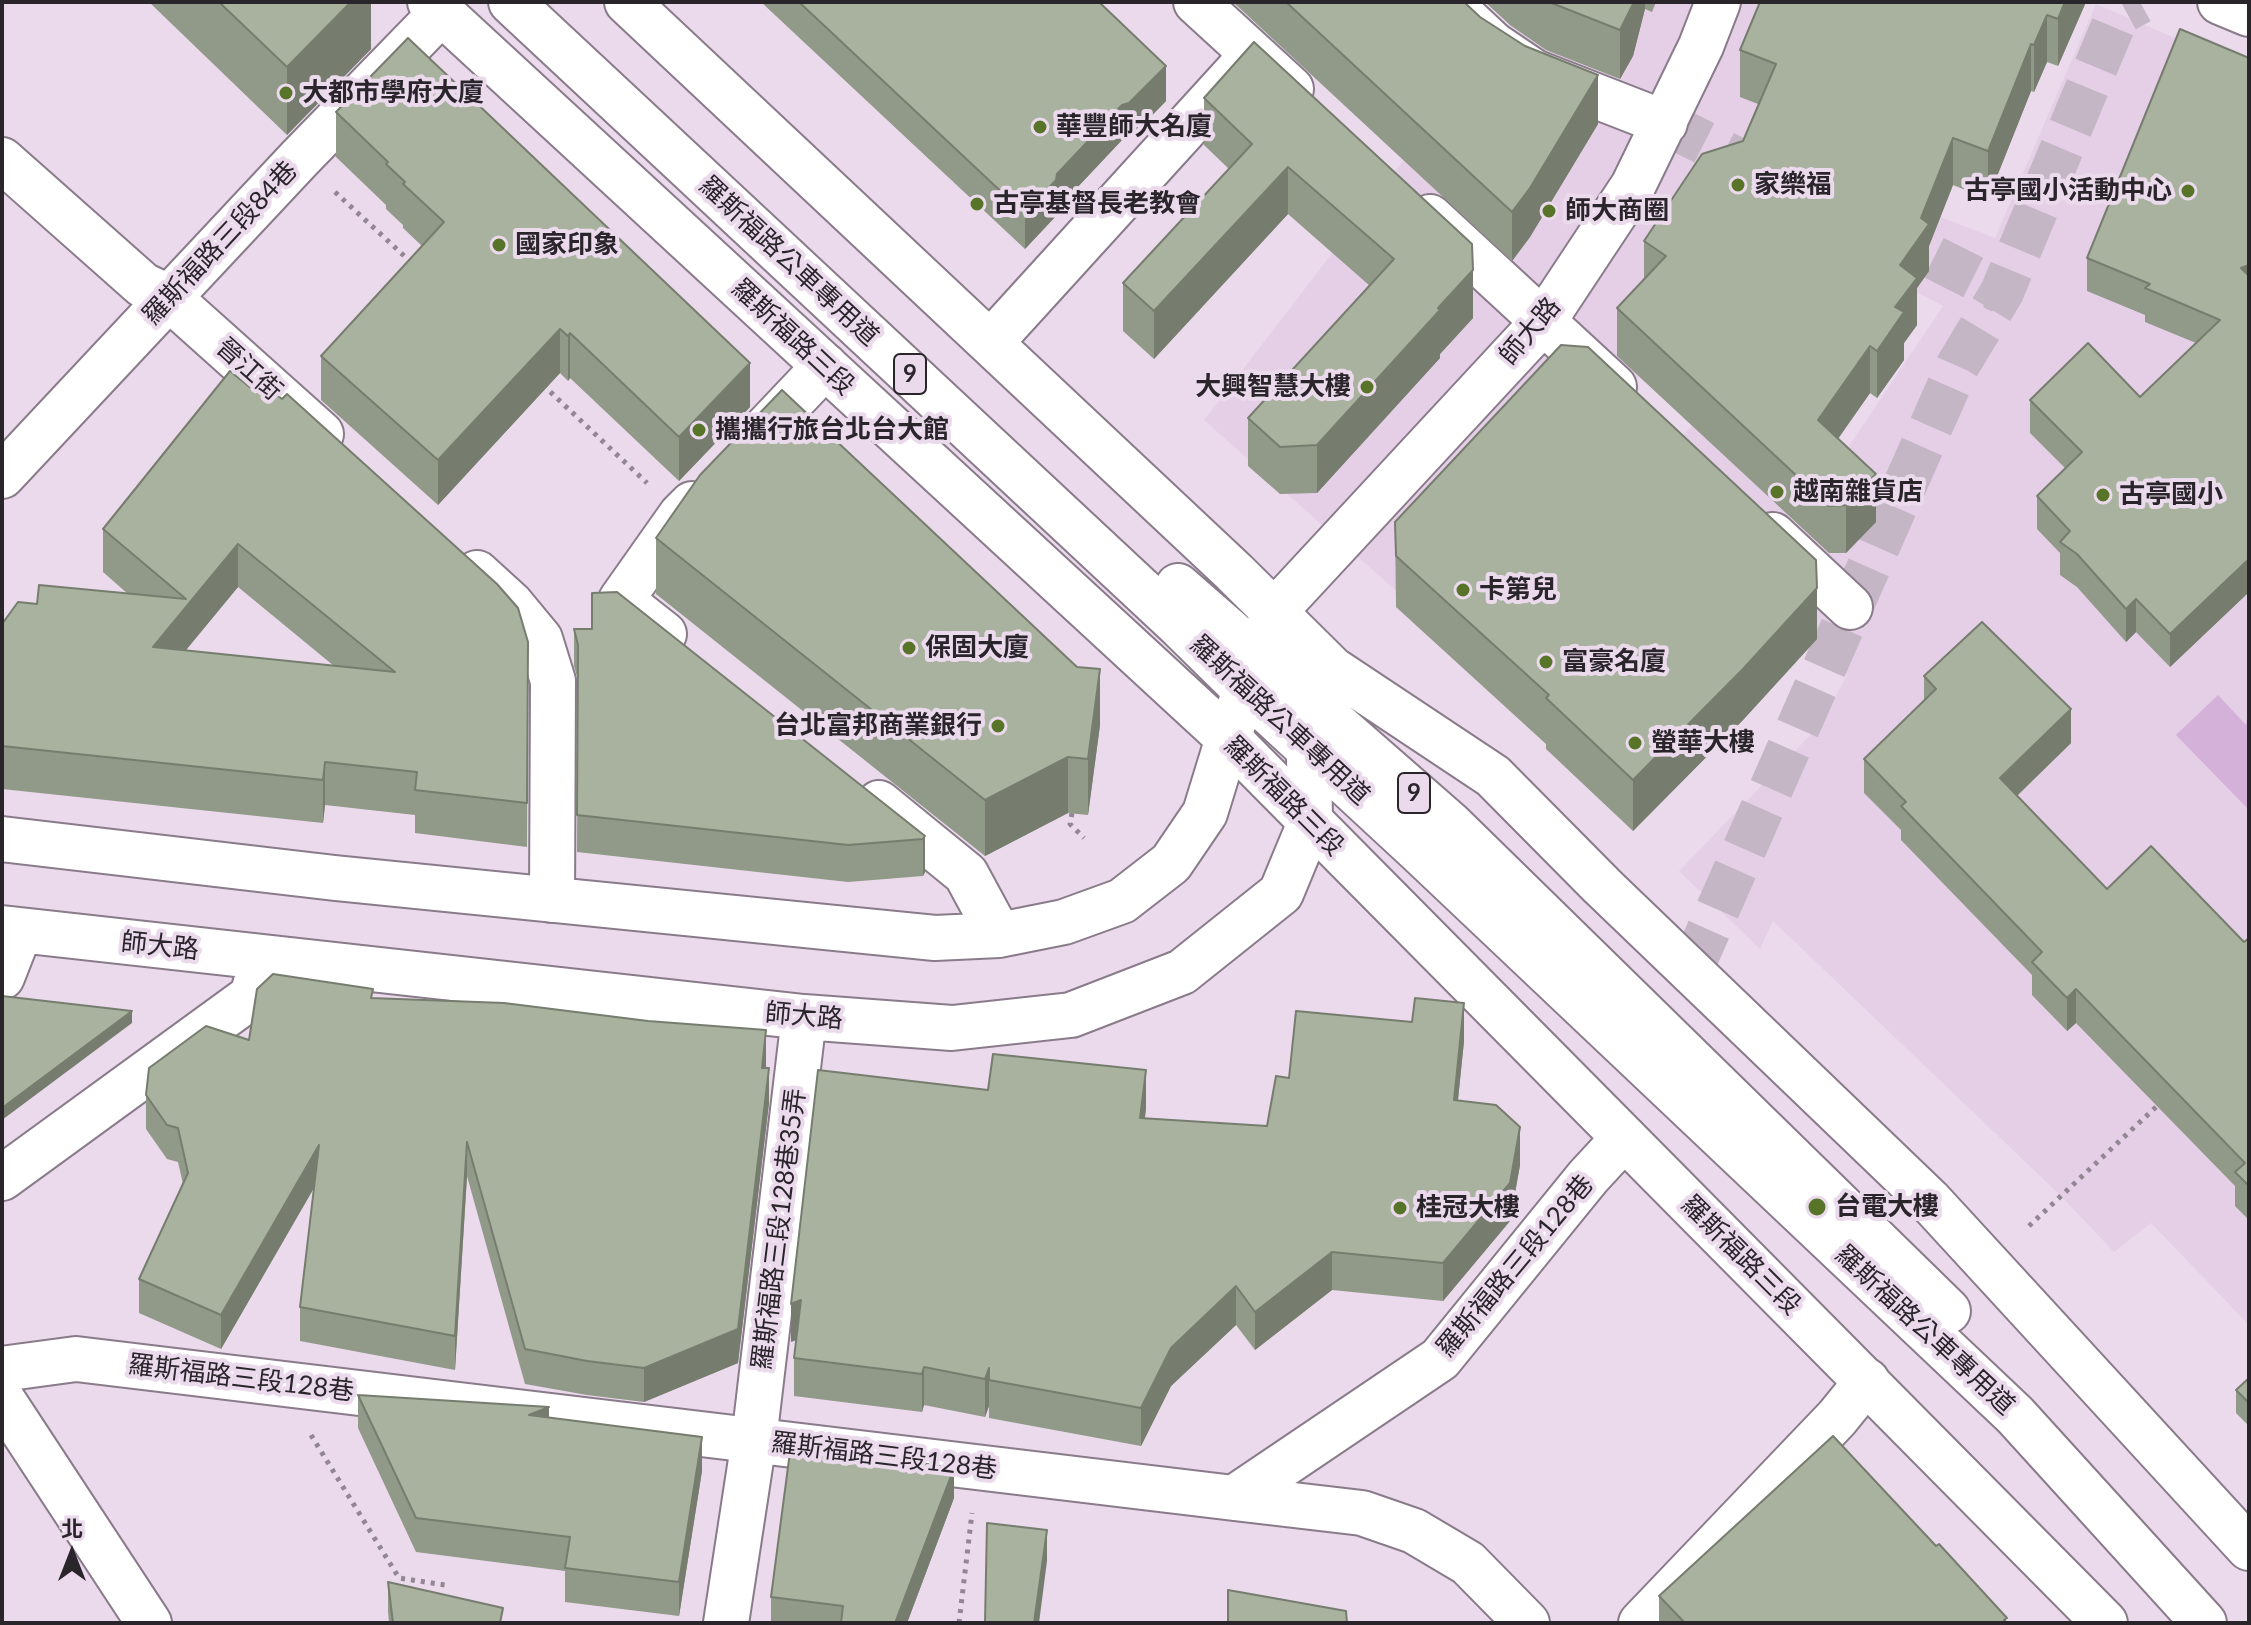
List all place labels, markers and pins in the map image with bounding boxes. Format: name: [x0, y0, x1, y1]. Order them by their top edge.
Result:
place label: 大都市學府大廈: [302, 77, 484, 109]
marker: 大都市學府大廈: [277, 84, 295, 102]
place label: 華豐師大名廈: [1056, 111, 1212, 143]
marker: 華豐師大名廈: [1031, 118, 1049, 136]
place label: 家樂福: [1754, 169, 1832, 201]
place label: 古亭國小活動中心: [1964, 175, 2172, 207]
marker: 家樂福: [1729, 176, 1747, 194]
marker: 古亭國小活動中心: [2179, 182, 2197, 200]
place label: 古亭基督長老教會: [993, 188, 1201, 220]
marker: 古亭基督長老教會: [968, 195, 986, 213]
place label: 師大商圈: [1565, 195, 1669, 227]
marker: 師大商圈: [1540, 202, 1558, 220]
place label: 國家印象: [515, 229, 619, 261]
marker: 國家印象: [490, 236, 508, 254]
place label: 大興智慧大樓: [1195, 371, 1351, 403]
marker: 大興智慧大樓: [1358, 378, 1376, 396]
place label: 攜攜行旅台北台大館: [715, 414, 949, 446]
marker: 攜攜行旅台北台大館: [690, 421, 708, 439]
place label: 越南雜貨店: [1793, 476, 1923, 508]
place label: 古亭國小: [2119, 479, 2223, 511]
marker: 越南雜貨店: [1768, 483, 1786, 501]
marker: 古亭國小: [2094, 486, 2112, 504]
place label: 卡第兒: [1479, 574, 1557, 606]
marker: 卡第兒: [1454, 581, 1472, 599]
place label: 保固大廈: [925, 632, 1029, 664]
marker: 保固大廈: [900, 639, 918, 657]
place label: 富豪名廈: [1562, 646, 1666, 678]
marker: 富豪名廈: [1537, 653, 1555, 671]
place label: 台北富邦商業銀行: [774, 710, 982, 742]
marker: 台北富邦商業銀行: [989, 717, 1007, 735]
place label: 螢華大樓: [1651, 727, 1755, 759]
marker: 螢華大樓: [1626, 734, 1644, 752]
place label: 台電大樓: [1835, 1191, 1939, 1223]
place label: 桂冠大樓: [1416, 1192, 1520, 1224]
marker: 台電大樓: [1806, 1196, 1828, 1218]
marker: 桂冠大樓: [1391, 1199, 1409, 1217]

